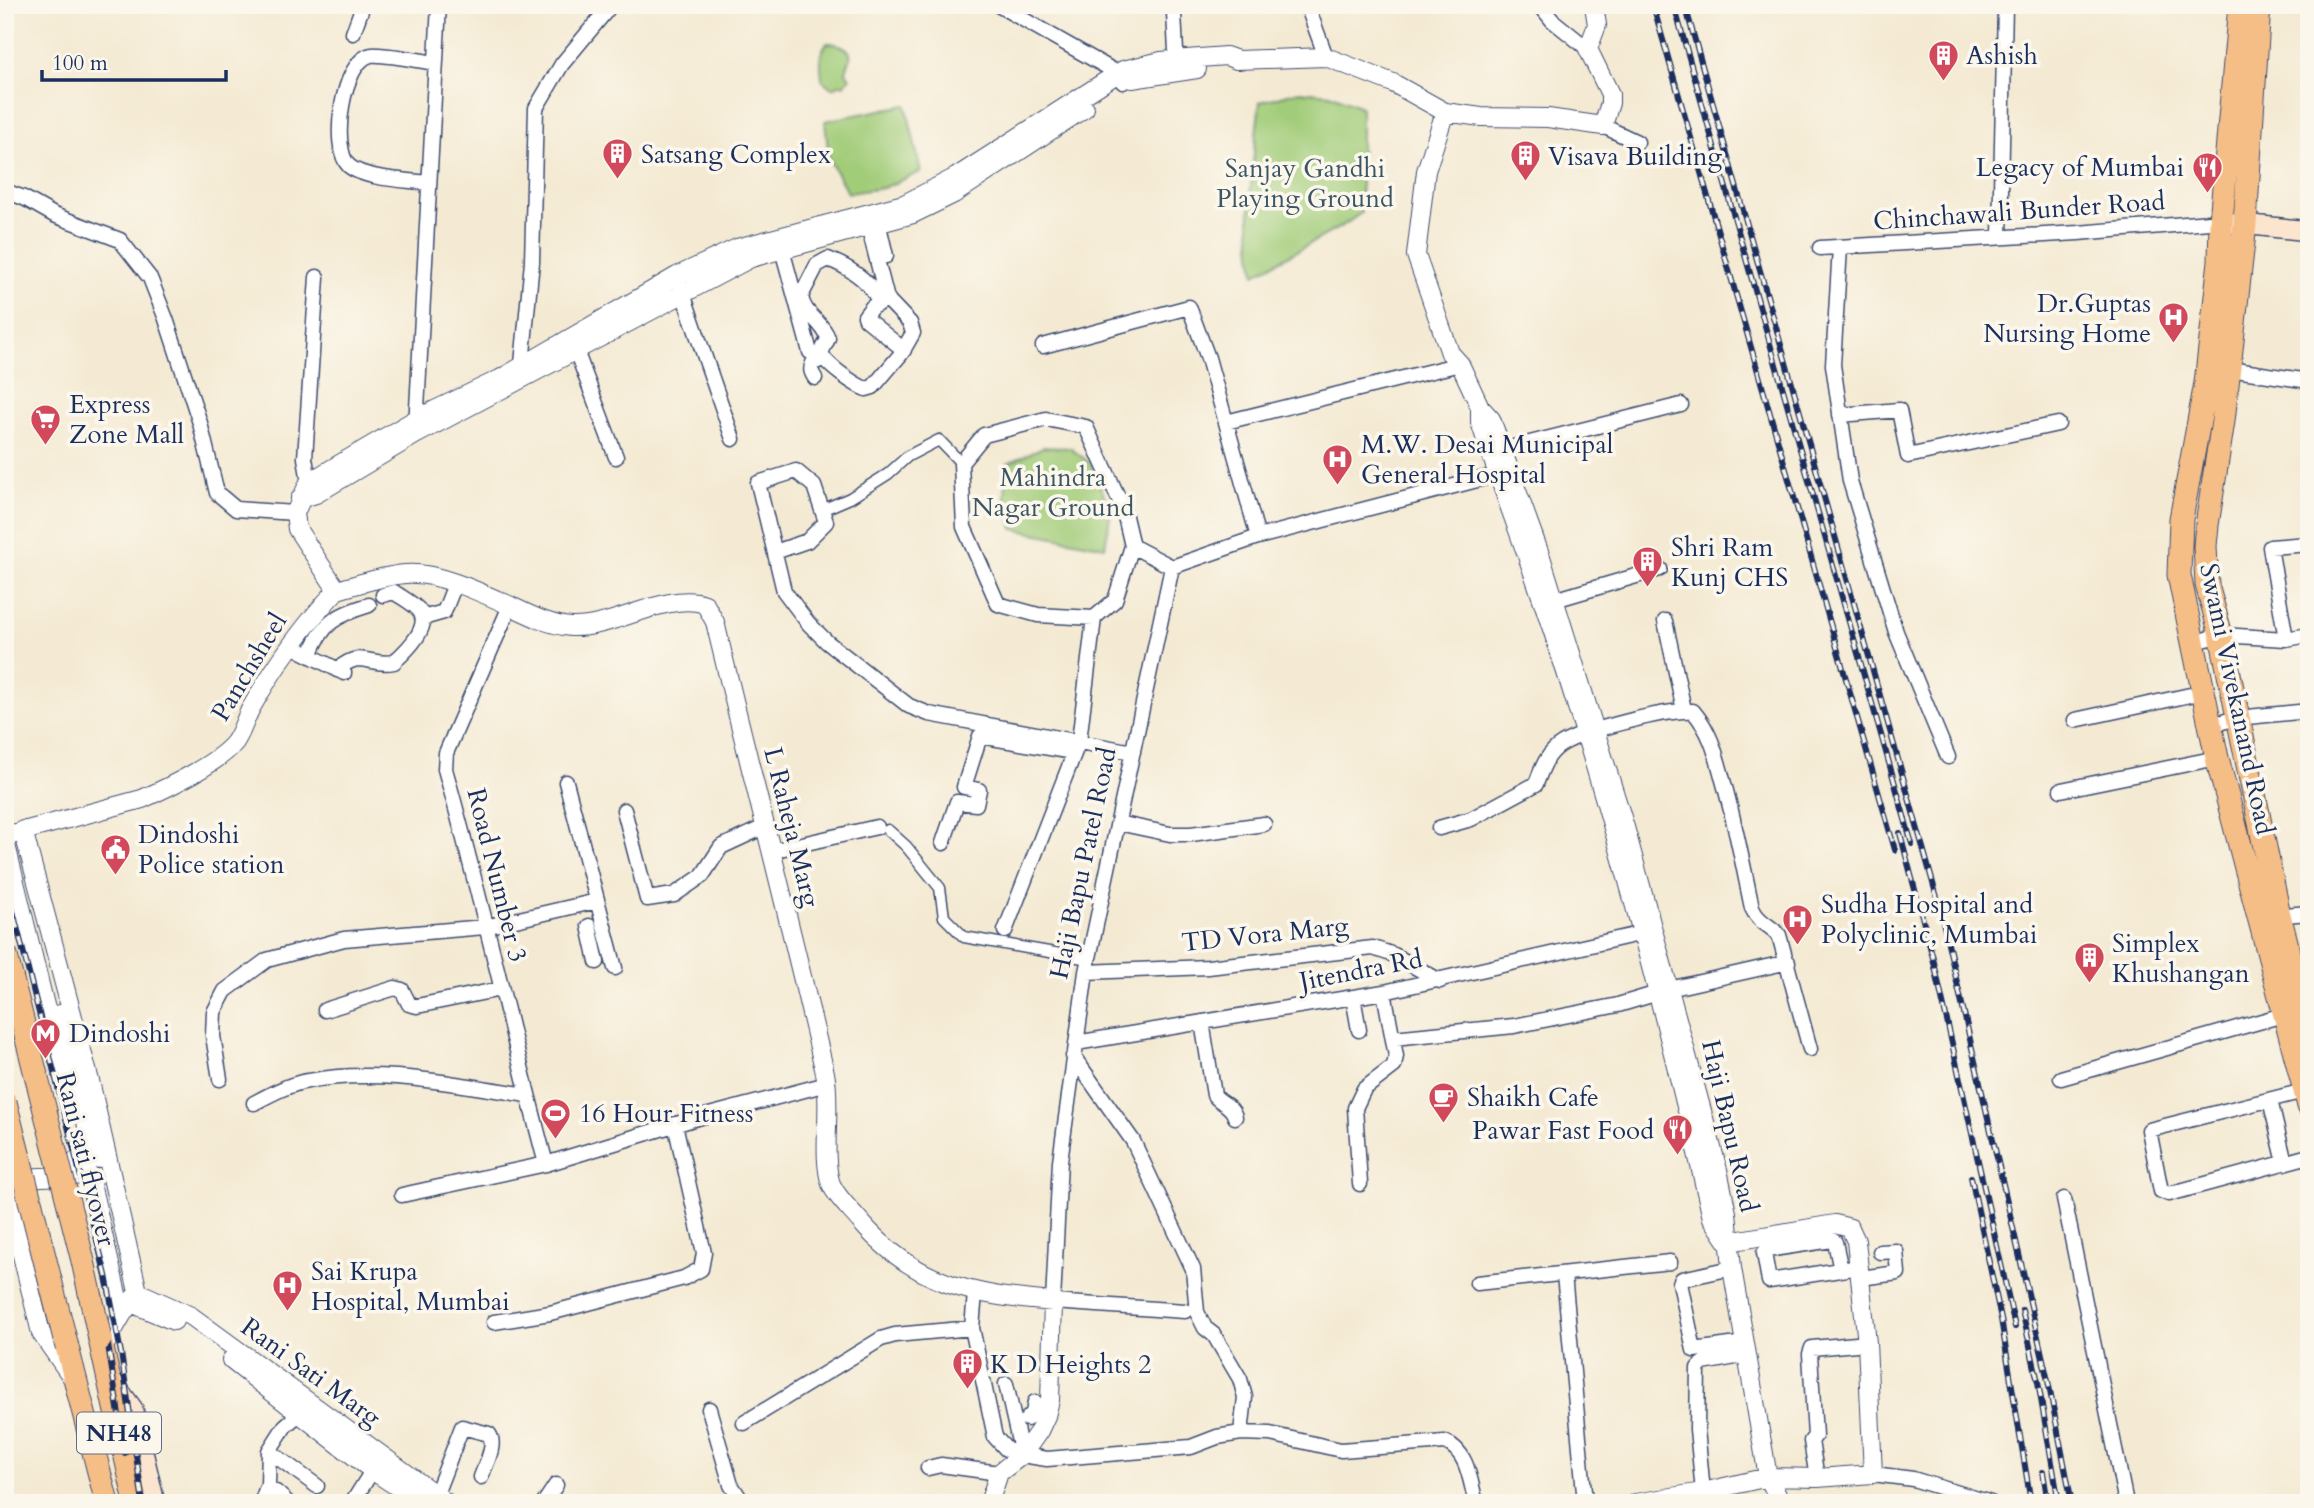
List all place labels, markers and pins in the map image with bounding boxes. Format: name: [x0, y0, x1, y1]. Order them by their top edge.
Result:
building icon: Ashish: [1926, 38, 1960, 82]
place label: Ashish: [1966, 38, 2038, 73]
building icon: Satsang Complex: [601, 137, 635, 181]
place label: Satsang Complex: [641, 137, 831, 172]
building icon: Visava Building: [1508, 139, 1542, 183]
place label: Visava Building: [1548, 139, 1723, 174]
place label: Legacy of Mumbai: [1976, 150, 2184, 185]
restaurant icon: Legacy of Mumbai: [2190, 150, 2224, 194]
place label: Dr.Guptas Nursing Home: [1983, 286, 2151, 351]
hospital icon: Dr.Guptas Nursing Home: [2157, 301, 2191, 345]
place label: Express Zone Mall: [69, 387, 184, 452]
supermarket icon: Express Zone Mall: [29, 402, 63, 446]
place label: M.W. Desai Municipal General Hospital: [1361, 427, 1614, 492]
hospital icon: M.W. Desai Municipal General Hospital: [1321, 442, 1355, 486]
place label: Shri Ram Kunj CHS: [1671, 530, 1788, 595]
building icon: Shri Ram Kunj CHS: [1631, 545, 1665, 589]
place label: Dindoshi Police station: [138, 817, 285, 882]
public building icon: Dindoshi Police station: [98, 832, 132, 876]
place label: Sudha Hospital and Polyclinic, Mumbai: [1821, 887, 2037, 952]
hospital icon: Sudha Hospital and Polyclinic, Mumbai: [1781, 902, 1815, 946]
place label: Simplex Khushangan: [2112, 926, 2250, 991]
building icon: Simplex Khushangan: [2072, 941, 2106, 985]
metro station icon: Dindoshi: [29, 1016, 63, 1060]
place label: Dindoshi: [69, 1016, 170, 1051]
cafe icon: Shaikh Cafe: [1427, 1080, 1461, 1124]
place label: Shaikh Cafe: [1467, 1080, 1599, 1115]
sports icon: 16 Hour Fitness: [539, 1096, 573, 1140]
place label: 16 Hour Fitness: [579, 1096, 753, 1131]
place label: Pawar Fast Food: [1472, 1113, 1654, 1148]
restaurant icon: Pawar Fast Food: [1660, 1113, 1694, 1157]
place label: Sai Krupa Hospital, Mumbai: [311, 1254, 510, 1319]
hospital icon: Sai Krupa Hospital, Mumbai: [271, 1269, 305, 1313]
building icon: K D Heights 2: [950, 1347, 984, 1391]
place label: K D Heights 2: [990, 1347, 1151, 1382]

